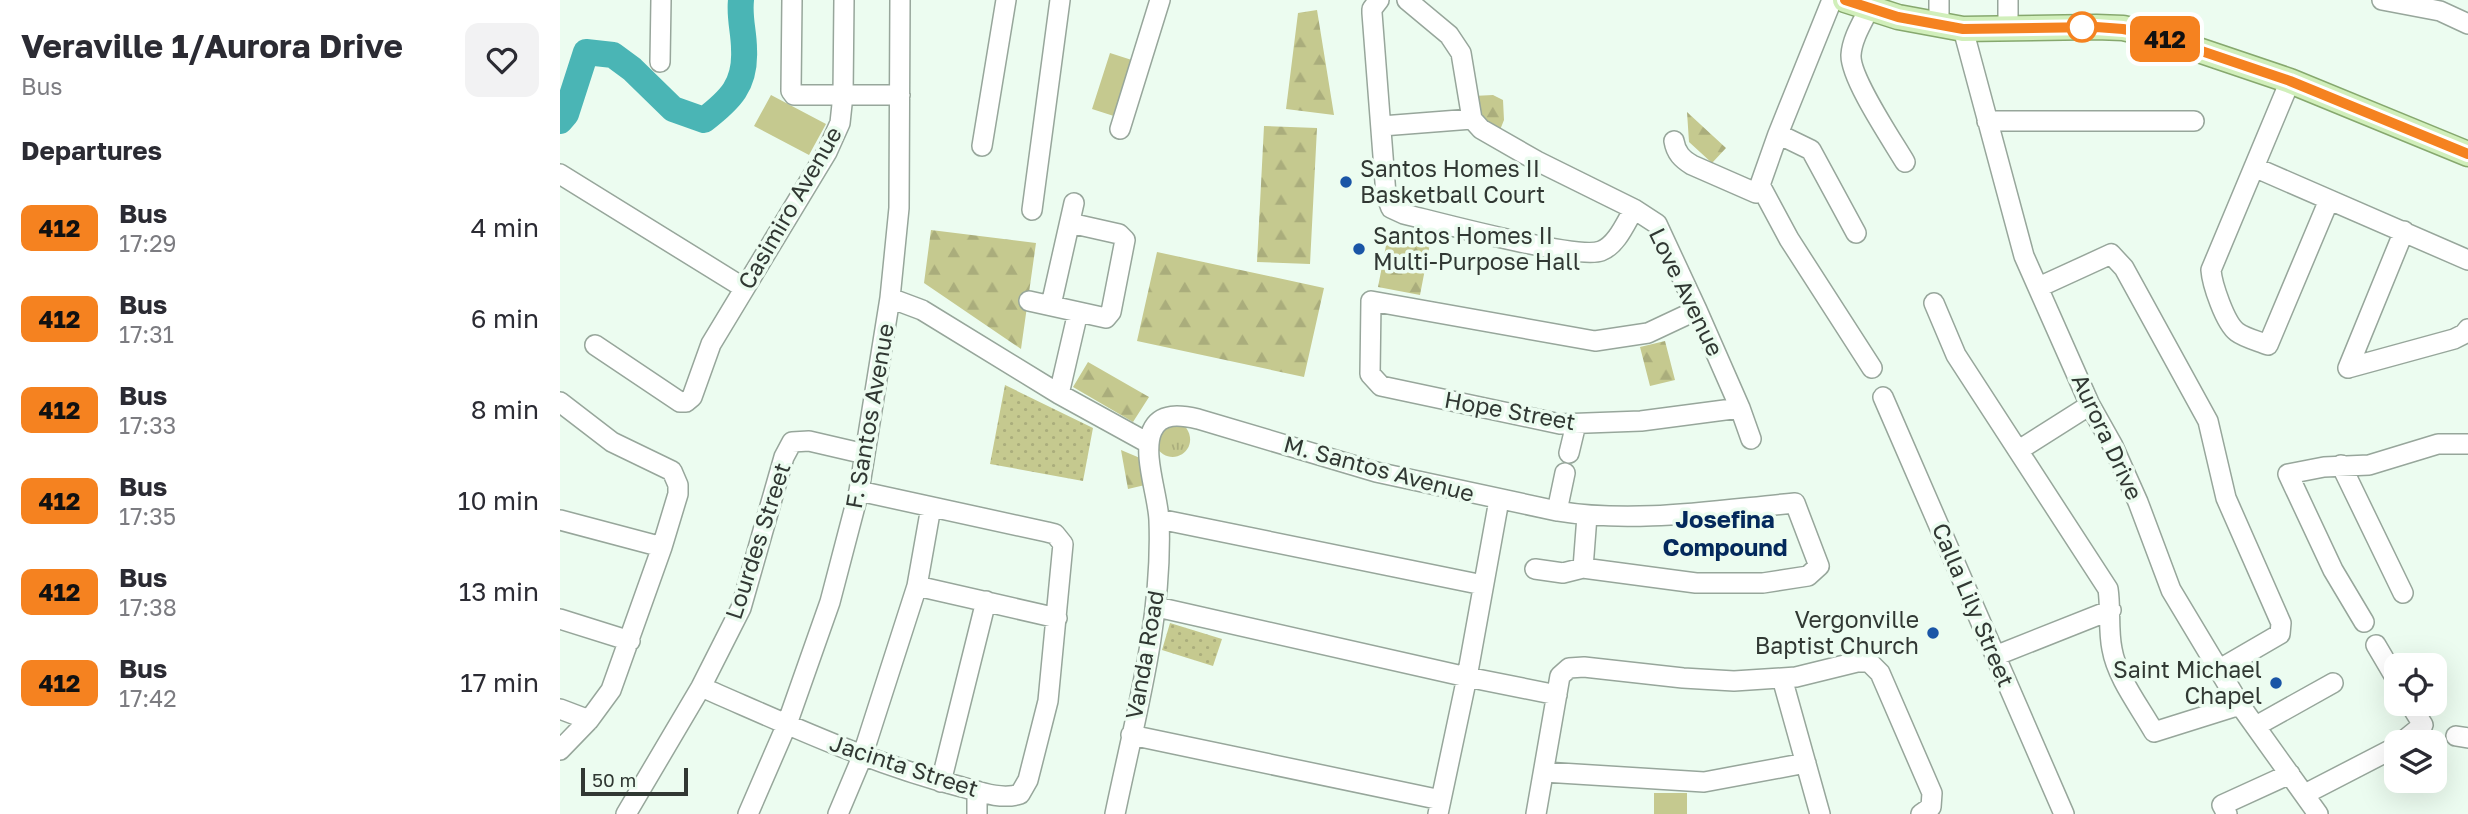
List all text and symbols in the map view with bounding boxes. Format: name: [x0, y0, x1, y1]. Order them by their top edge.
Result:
unlabelled marker: [2067, 12, 2097, 42]
line badge: 412: [2125, 16, 2205, 62]
button: heart: [465, 23, 539, 97]
text: 412: [2144, 24, 2186, 53]
text: Veraville 1/Aurora Drive: [21, 26, 403, 65]
text: Bus: [21, 72, 63, 100]
street label: Casimiro Avenue: [731, 121, 847, 294]
text: Departures: [21, 135, 162, 166]
place label: Santos Homes II Basketball Court: [1360, 154, 1545, 208]
marker: Santos Homes II Basketball Court: [1338, 174, 1354, 190]
text: Bus: [119, 198, 167, 229]
text: 4 min: [471, 212, 539, 243]
text: 412: [39, 213, 81, 242]
place label: Santos Homes II Multi-Purpose Hall: [1373, 221, 1580, 275]
street label: Love Avenue: [1644, 223, 1730, 360]
text: 17:29: [119, 229, 177, 257]
marker: Santos Homes II Multi-Purpose Hall: [1351, 241, 1367, 257]
text: Bus: [119, 289, 167, 320]
text: 6 min: [471, 303, 539, 334]
text: 412: [39, 304, 81, 333]
text: 17:31: [119, 320, 174, 348]
street label: F. Santos Avenue: [839, 321, 899, 511]
street label: Aurora Drive: [2067, 369, 2149, 504]
text: Bus: [119, 380, 167, 411]
street label: Hope Street: [1442, 385, 1578, 435]
text: 8 min: [471, 394, 539, 425]
text: 412: [39, 395, 81, 424]
text: 17:33: [119, 411, 176, 439]
street label: M. Santos Avenue: [1281, 429, 1478, 507]
street label: Lourdes Street: [719, 459, 796, 622]
text: Bus: [119, 471, 167, 502]
text: 10 min: [458, 485, 539, 516]
text: 412: [39, 486, 81, 515]
text: 17:35: [119, 502, 176, 530]
district label: Josefina Compound: [1662, 504, 1788, 561]
street label: Calla Lily Street: [1927, 519, 2021, 691]
text: Bus: [119, 562, 167, 593]
text: 13 min: [459, 576, 539, 607]
text: 412: [39, 577, 81, 606]
street label: Vanda Road: [1119, 588, 1169, 721]
text: 17:38: [119, 593, 177, 621]
place label: Vergonville Baptist Church: [1755, 605, 1919, 659]
marker: Vergonville Baptist Church: [1925, 625, 1941, 641]
text: Bus: [119, 653, 167, 684]
map controls: [2384, 653, 2447, 793]
button: locate: [2384, 653, 2447, 716]
place label: Saint Michael Chapel: [2113, 655, 2262, 709]
text: 17 min: [460, 667, 539, 698]
text: 412: [39, 668, 81, 697]
marker: Saint Michael Chapel: [2268, 675, 2284, 691]
text: 17:42: [119, 684, 177, 712]
street label: Jacinta Street: [827, 728, 982, 802]
button: layers: [2384, 730, 2447, 793]
scale bar: [581, 765, 688, 797]
text: 50 m: [592, 768, 636, 791]

